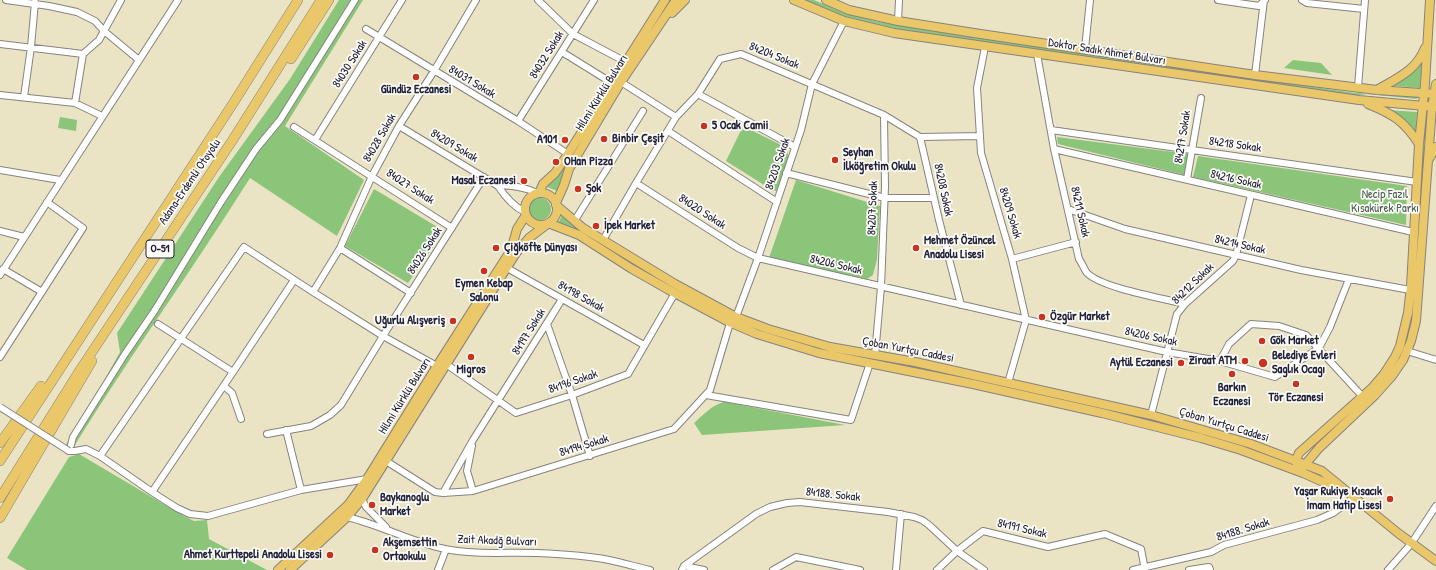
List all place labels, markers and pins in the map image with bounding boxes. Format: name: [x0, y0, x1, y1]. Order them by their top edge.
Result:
marker: Gündüz Eczanesi: [411, 72, 421, 82]
place label: Gündüz Eczanesi: [381, 83, 451, 97]
place label: 5 Ocak Camii: [712, 119, 768, 133]
marker: 5 Ocak Camii: [699, 121, 709, 131]
place label: Binbir Çeşit: [612, 132, 664, 146]
place label: A101: [537, 133, 557, 147]
marker: Binbir Çeşit: [599, 134, 609, 144]
marker: A101: [560, 135, 570, 145]
place label: Seyhan İlköğretim Okulu: [843, 146, 916, 174]
place label: OHan Pizza: [564, 155, 613, 169]
marker: Seyhan İlköğretim Okulu: [830, 155, 840, 165]
marker: OHan Pizza: [551, 157, 561, 167]
place label: Masal Eczanesi: [452, 174, 516, 188]
marker: Masal Eczanesi: [519, 176, 529, 186]
place label: Şok: [586, 182, 601, 196]
marker: Şok: [573, 184, 583, 194]
place label: İpek Market: [604, 219, 655, 233]
marker: İpek Market: [591, 221, 601, 231]
place label: Mehmet Özüncel Anadolu Lisesi: [924, 234, 995, 262]
place label: Çiğköfte Dünyası: [504, 241, 577, 255]
marker: Çiğköfte Dünyası: [491, 243, 501, 253]
marker: Mehmet Özüncel Anadolu Lisesi: [911, 243, 921, 253]
marker: Eymen Kebap Salonu: [479, 266, 489, 276]
place label: Eymen Kebap Salonu: [455, 277, 513, 305]
place label: Özgür Market: [1050, 310, 1110, 324]
marker: Özgür Market: [1037, 312, 1047, 322]
place label: Uğurlu Alışveriş: [375, 314, 445, 328]
marker: Uğurlu Alışveriş: [448, 316, 458, 326]
place label: Gök Market: [1270, 334, 1319, 348]
marker: Gök Market: [1257, 336, 1267, 346]
place label: Belediye Evleri Saglık Ocagı: [1272, 349, 1336, 377]
marker: Migros: [466, 352, 476, 362]
place label: Ziraat ATM: [1189, 354, 1237, 368]
place label: Aytül Eczanesi: [1110, 356, 1173, 370]
marker: Ziraat ATM: [1240, 356, 1250, 366]
marker: Belediye Evleri Saglık Ocagı: [1257, 357, 1269, 369]
marker: Aytül Eczanesi: [1176, 358, 1186, 368]
place label: Migros: [456, 363, 486, 377]
marker: Barkın Eczanesi: [1227, 369, 1237, 379]
marker: Tör Eczanesi: [1291, 379, 1301, 389]
place label: Barkın Eczanesi: [1213, 381, 1251, 409]
place label: Tör Eczanesi: [1268, 391, 1324, 405]
place label: Yaşar Rukiye Kısacık İmam Hatip Lisesi: [1294, 485, 1382, 513]
place label: Baykanoglu Market: [380, 491, 429, 519]
marker: Yaşar Rukiye Kısacık İmam Hatip Lisesi: [1385, 494, 1395, 504]
marker: Baykanoglu Market: [367, 500, 377, 510]
place label: Akşemsettin Ortaokulu: [383, 536, 437, 564]
marker: Akşemsettin Ortaokulu: [370, 545, 380, 555]
place label: Ahmet Kurttepeli Anadolu Lisesi: [184, 548, 322, 562]
marker: Ahmet Kurttepeli Anadolu Lisesi: [325, 550, 335, 560]

